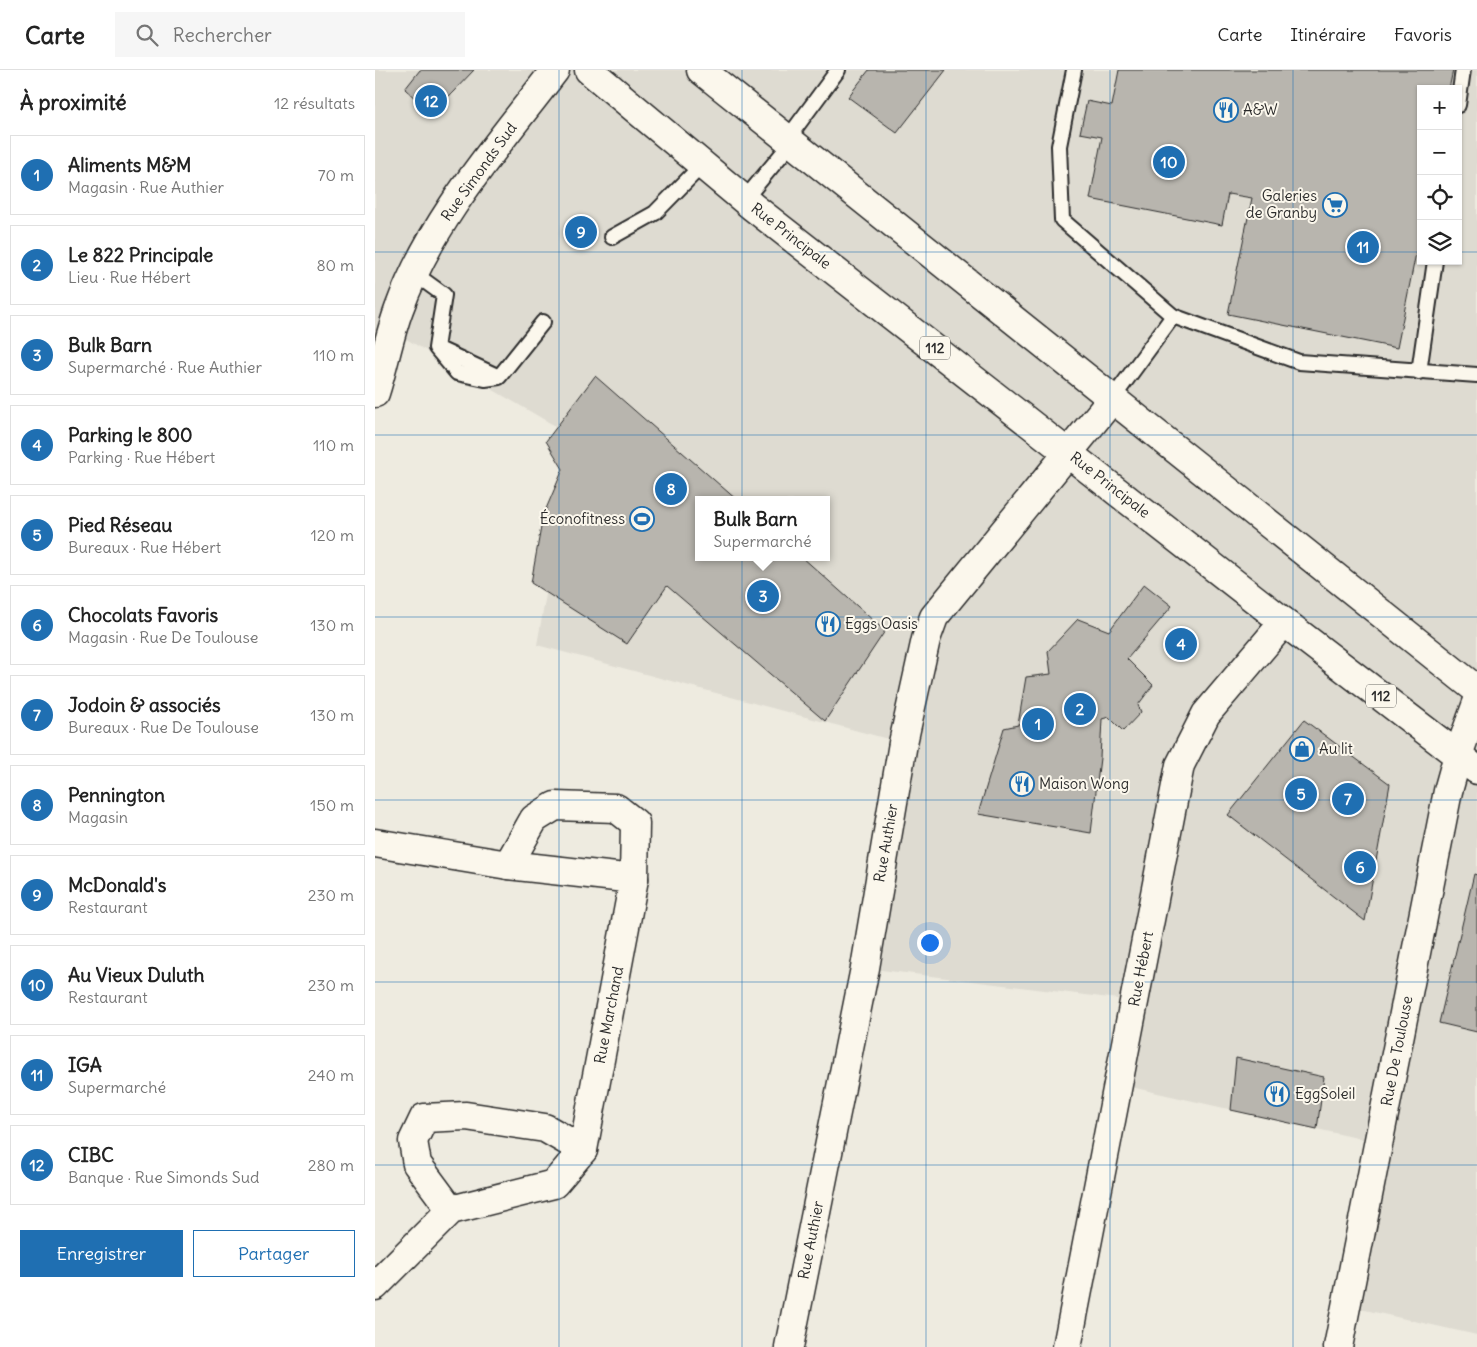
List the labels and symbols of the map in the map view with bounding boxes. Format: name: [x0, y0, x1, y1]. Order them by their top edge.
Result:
pin: 12: [415, 82, 447, 120]
restaurant icon: A&W: [1213, 97, 1239, 123]
place label: A&W: [1243, 100, 1278, 119]
street label: Rue Simonds Sud: [437, 119, 521, 225]
pin: 10: [1153, 143, 1185, 181]
place label: Galeries de Granby: [1246, 186, 1317, 222]
supermarket icon: Galeries de Granby: [1322, 192, 1348, 218]
street label: Rue Principale: [747, 198, 835, 273]
pin: 9: [565, 213, 597, 251]
pin: 11: [1347, 228, 1379, 266]
road number: 112: [920, 336, 950, 360]
street label: Rue Principale: [1066, 447, 1154, 522]
pin: 8: [655, 470, 687, 508]
sports icon: Éconofitness: [629, 506, 655, 532]
place label: Éconofitness: [540, 509, 625, 528]
pin: 3: [747, 577, 779, 615]
restaurant icon: Eggs Oasis: [815, 611, 841, 637]
place label: Eggs Oasis: [845, 614, 918, 633]
pin: 4: [1165, 625, 1197, 663]
road number: 112: [1366, 684, 1396, 708]
pin: 2: [1064, 690, 1096, 728]
pin: 1: [1022, 705, 1054, 743]
shop icon: Au lit: [1289, 736, 1315, 762]
place label: Au lit: [1319, 739, 1353, 758]
restaurant icon: Maison Wong: [1009, 771, 1035, 797]
place label: Maison Wong: [1039, 774, 1129, 793]
pin: 5: [1285, 775, 1317, 813]
pin: 7: [1332, 780, 1364, 818]
street label: Rue Authier: [869, 802, 902, 884]
pin: 6: [1344, 848, 1376, 886]
your location: [917, 930, 943, 956]
street label: Rue Hébert: [1124, 930, 1157, 1008]
street label: Rue Marchand: [590, 964, 627, 1065]
street label: Rue De Toulouse: [1377, 994, 1416, 1107]
restaurant icon: EggSoleil: [1264, 1081, 1290, 1107]
place label: EggSoleil: [1295, 1084, 1355, 1103]
street label: Rue Authier: [794, 1199, 827, 1281]

